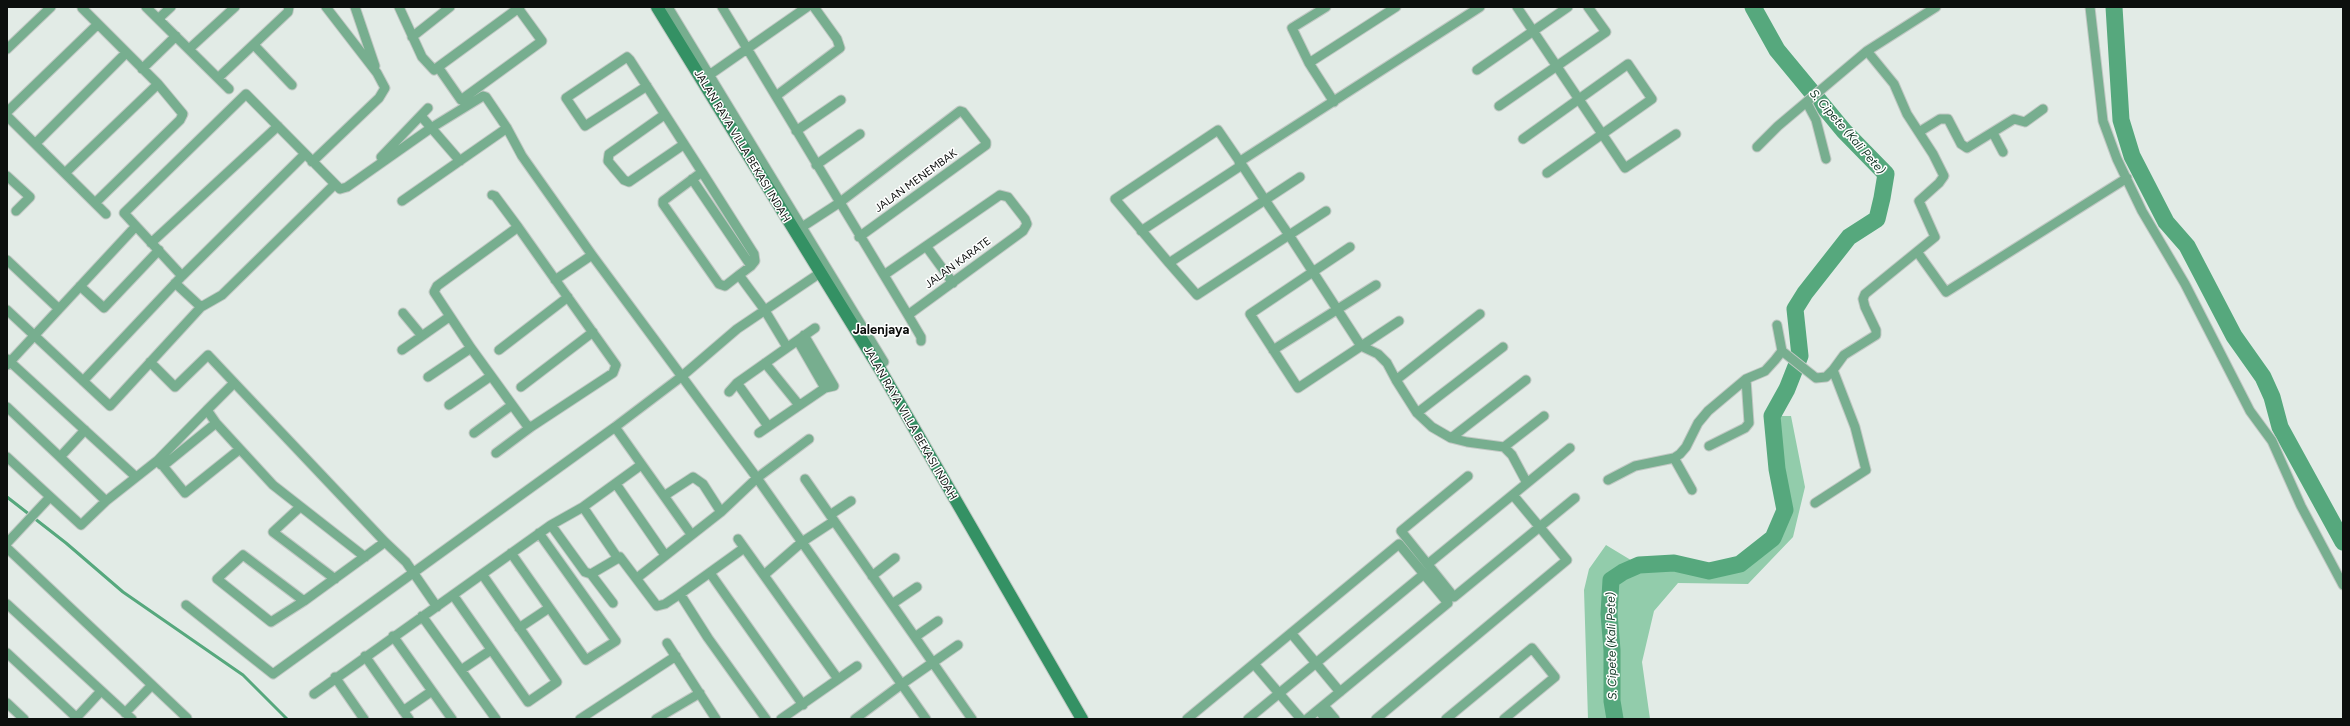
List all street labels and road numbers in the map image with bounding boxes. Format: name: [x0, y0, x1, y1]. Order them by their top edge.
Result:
street label: JALAN RAYA VILLA BEKASI INDAH: [691, 67, 793, 225]
street label: JALAN MENEMBAK: [872, 147, 960, 215]
street label: JALAN KARATE: [922, 235, 994, 291]
street label: JALAN RAYA VILLA BEKASI INDAH: [860, 344, 960, 502]

